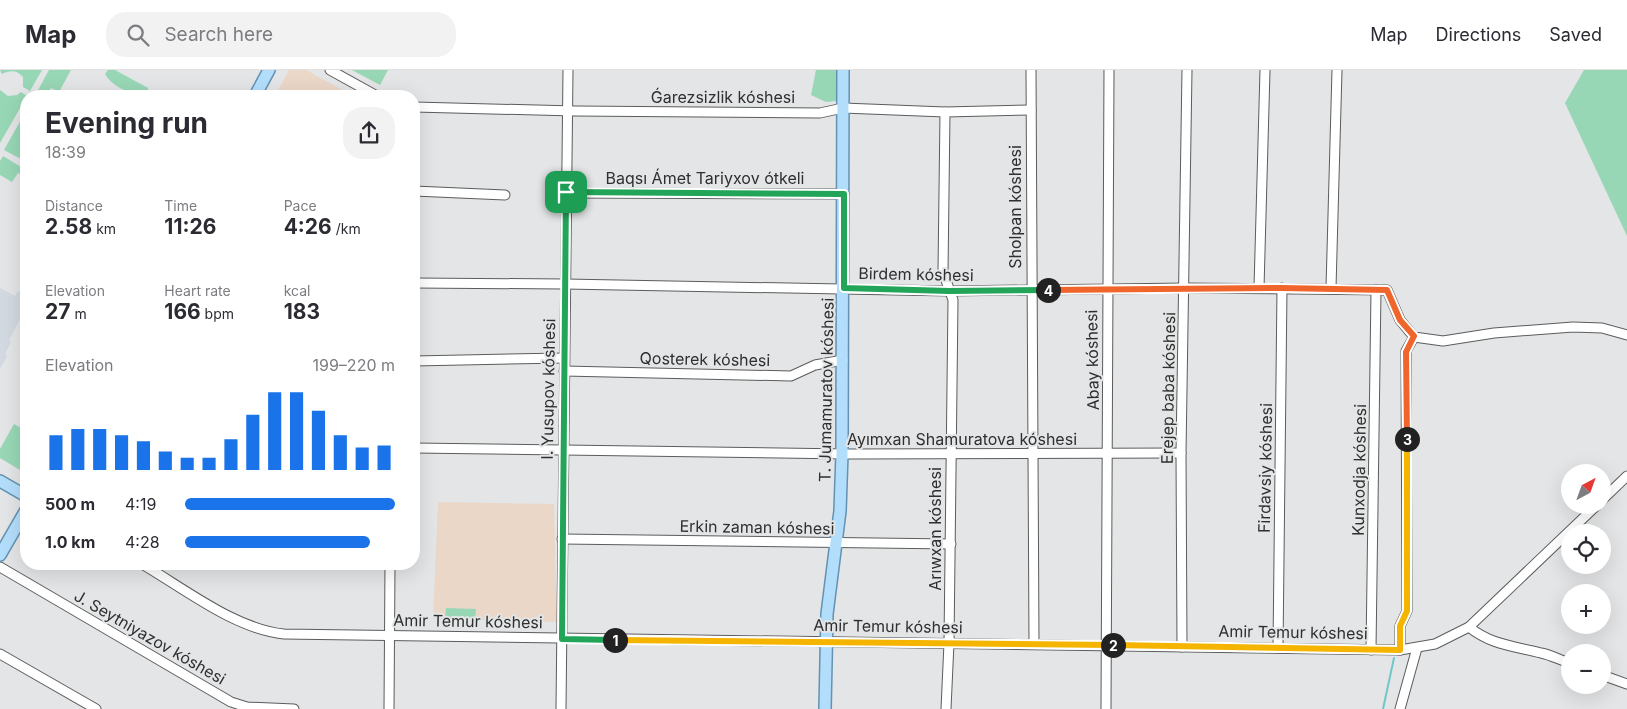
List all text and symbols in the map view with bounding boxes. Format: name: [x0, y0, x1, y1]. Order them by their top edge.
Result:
search box: [106, 12, 456, 57]
text: Map: [25, 20, 76, 49]
icon: search: [124, 21, 152, 49]
text: Search here: [164, 23, 273, 46]
text: Map: [1370, 24, 1408, 45]
text: Directions: [1436, 24, 1521, 45]
text: Saved: [1549, 24, 1602, 45]
street label: Ǵarezsizlik kóshesi: [651, 87, 795, 107]
text: Evening run: [45, 106, 208, 140]
button: share: [343, 107, 395, 159]
text: 18:39: [45, 142, 86, 162]
street label: Sholpan kóshesi: [1005, 145, 1025, 269]
street label: Baqsı Ámet Tariyxov ótkeli: [606, 168, 804, 188]
pin: [545, 171, 587, 213]
icon: arrive: [552, 178, 580, 206]
text: Distance: [45, 197, 103, 214]
text: Time: [164, 197, 197, 214]
text: Pace: [284, 197, 317, 214]
text: 2.58: [45, 214, 92, 239]
text: 11:26: [164, 214, 216, 239]
text: 4:26: [284, 214, 332, 239]
text: km: [92, 220, 116, 237]
text: /km: [332, 220, 361, 237]
street label: Birdem kóshesi: [858, 263, 974, 285]
pin: 4: [1036, 278, 1060, 302]
text: Elevation: [45, 282, 105, 299]
text: Heart rate: [164, 282, 231, 299]
text: kcal: [284, 282, 310, 299]
text: 4: [1044, 282, 1053, 299]
street label: T. Jumamuratov kóshesi: [814, 298, 838, 482]
text: 27: [45, 299, 70, 324]
text: 166: [164, 299, 201, 324]
text: 183: [284, 299, 320, 324]
text: m: [70, 305, 87, 322]
text: bpm: [201, 305, 234, 322]
street label: Abay kóshesi: [1081, 309, 1103, 411]
street label: Erejep baba kóshesi: [1157, 312, 1179, 464]
street label: I. Yusupov kóshesi: [537, 318, 559, 460]
street label: Qosterek kóshesi: [640, 348, 770, 370]
text: Elevation: [45, 355, 114, 375]
text: 199–220 m: [313, 355, 395, 375]
street label: Firdavsiy kóshesi: [1254, 403, 1276, 533]
street label: Kunxodja kóshesi: [1348, 404, 1370, 536]
pin: 3: [1394, 426, 1420, 452]
street label: Ayımxan Shamuratova kóshesi: [847, 429, 1077, 449]
text: 3: [1403, 431, 1412, 448]
north arrow: [1561, 464, 1611, 514]
map controls: [1561, 464, 1611, 694]
street label: Arıwxan kóshesi: [925, 467, 945, 591]
text: 500 m: [45, 494, 95, 514]
text: 4:19: [125, 494, 156, 514]
street label: Erkin zaman kóshesi: [679, 516, 835, 538]
button: locate: [1561, 524, 1611, 574]
text: 1.0 km: [45, 532, 95, 552]
text: 4:28: [125, 532, 160, 552]
button: +: [1561, 584, 1611, 634]
street label: J. Seytniyazov kóshesi: [71, 585, 229, 689]
street label: Amir Temur kóshesi: [393, 610, 543, 632]
street label: Amir Temur kóshesi: [813, 615, 963, 637]
street label: Amir Temur kóshesi: [1218, 621, 1368, 643]
pin: 1: [602, 628, 628, 652]
text: 1: [612, 632, 619, 649]
pin: 2: [1100, 632, 1126, 658]
text: 2: [1109, 637, 1118, 654]
button: −: [1561, 644, 1611, 694]

